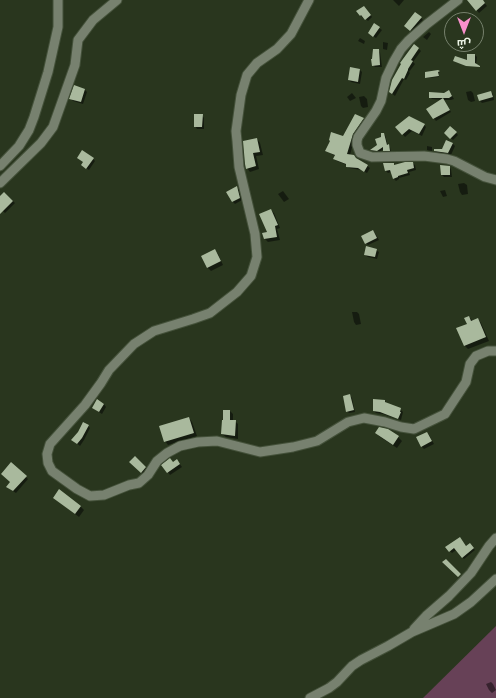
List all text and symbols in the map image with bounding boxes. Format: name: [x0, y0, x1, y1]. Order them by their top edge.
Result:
north arrow: [444, 12, 484, 52]
text: ش: [457, 36, 471, 51]

